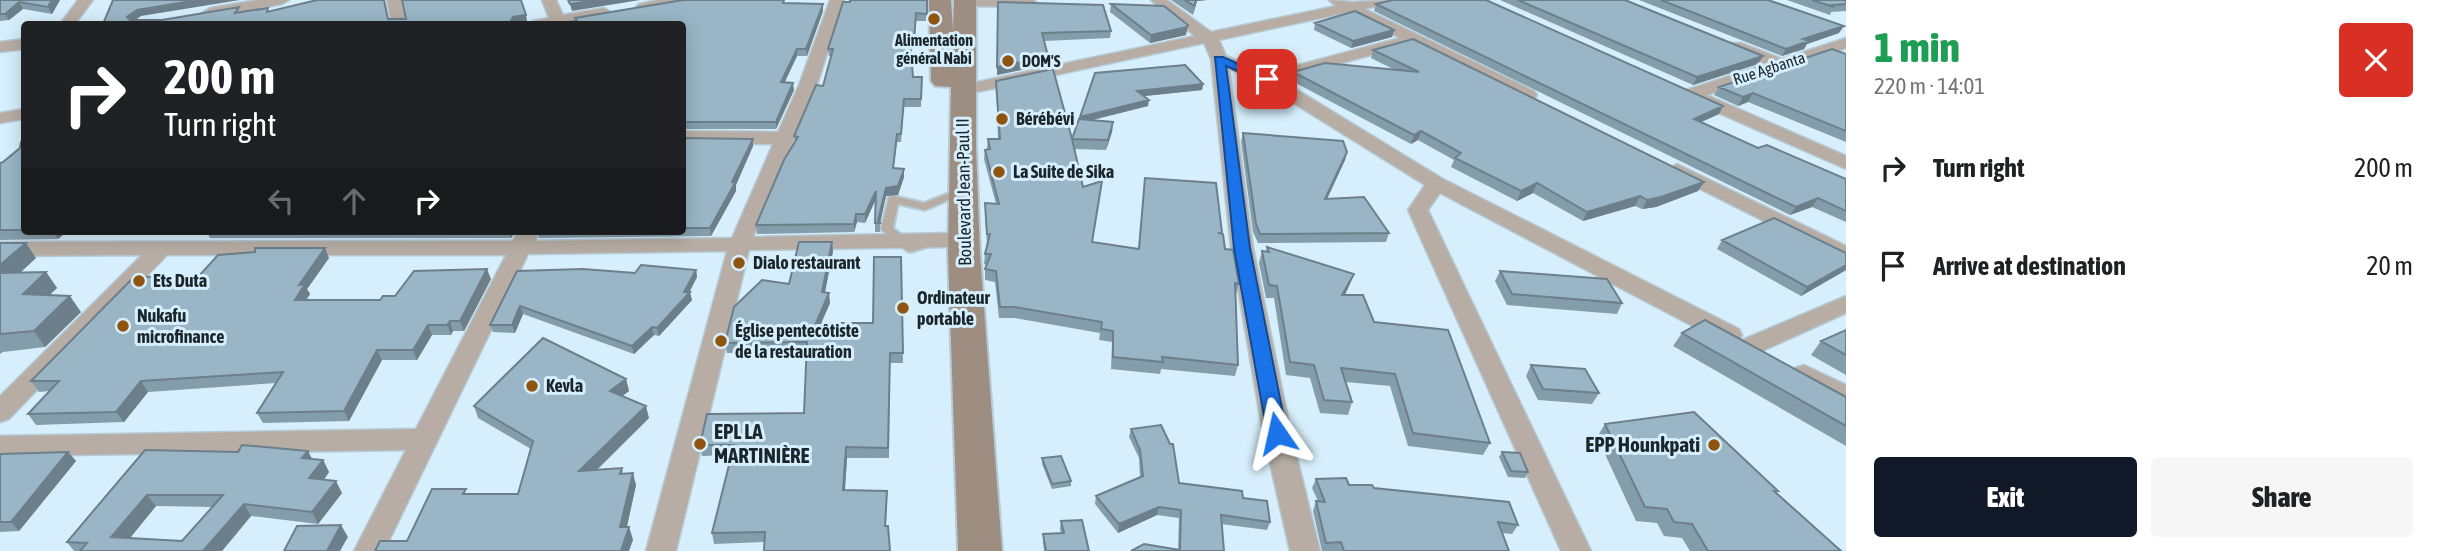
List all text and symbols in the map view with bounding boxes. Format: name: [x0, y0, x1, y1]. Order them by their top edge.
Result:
marker: Alimentation général Nabi: [926, 11, 942, 27]
text: 1 min: [1874, 23, 1960, 71]
button: close: [2339, 23, 2413, 97]
place label: Alimentation général Nabi: [894, 31, 973, 67]
text: 200 m: [164, 48, 275, 104]
street label: Rue Agbanta: [1731, 48, 1808, 89]
icon: right: [49, 49, 140, 140]
pin: [1237, 49, 1297, 109]
place label: DOM'S: [1022, 52, 1061, 70]
marker: DOM'S: [1000, 53, 1016, 69]
icon: arrive: [1248, 60, 1286, 98]
text: 220 m · 14:01: [1874, 73, 1985, 99]
text: Turn right: [164, 106, 277, 143]
place label: Bérébévi: [1016, 108, 1074, 129]
marker: Bérébévi: [994, 111, 1010, 127]
street label: Boulevard Jean-Paul II: [952, 118, 975, 266]
icon: right: [1874, 149, 1912, 187]
text: Turn right: [1933, 153, 2024, 183]
text: 200 m: [2354, 153, 2413, 183]
place label: La Suite de Sika: [1013, 161, 1114, 182]
marker: La Suite de Sika: [991, 164, 1007, 180]
icon: left: [262, 182, 300, 220]
icon: ahead: [335, 182, 373, 220]
icon: right: [408, 182, 446, 220]
icon: arrive: [1874, 247, 1912, 285]
text: Arrive at destination: [1933, 251, 2126, 281]
text: 20 m: [2366, 251, 2413, 281]
place label: Dialo restaurant: [753, 252, 861, 273]
marker: Dialo restaurant: [731, 255, 747, 271]
place label: Ets Duta: [153, 270, 207, 291]
marker: Ets Duta: [131, 273, 147, 289]
place label: Ordinateur portable: [917, 287, 990, 329]
marker: Ordinateur portable: [895, 300, 911, 316]
place label: Nukafu microfinance: [137, 305, 224, 347]
marker: Nukafu microfinance: [115, 318, 131, 334]
place label: Église pentecôtiste de la restauration: [735, 320, 859, 362]
marker: Église pentecôtiste de la restauration: [713, 333, 729, 349]
place label: Kevla: [546, 375, 583, 396]
marker: Kevla: [524, 378, 540, 394]
position arrow: [1240, 396, 1314, 470]
place label: EPL LA MARTINIÈRE: [714, 419, 810, 467]
place label: EPP Hounkpati: [1585, 432, 1700, 456]
marker: EPL LA MARTINIÈRE: [692, 436, 708, 452]
marker: EPP Hounkpati: [1706, 437, 1722, 453]
button: Exit: [1874, 457, 2137, 537]
button: Share: [2151, 457, 2413, 537]

